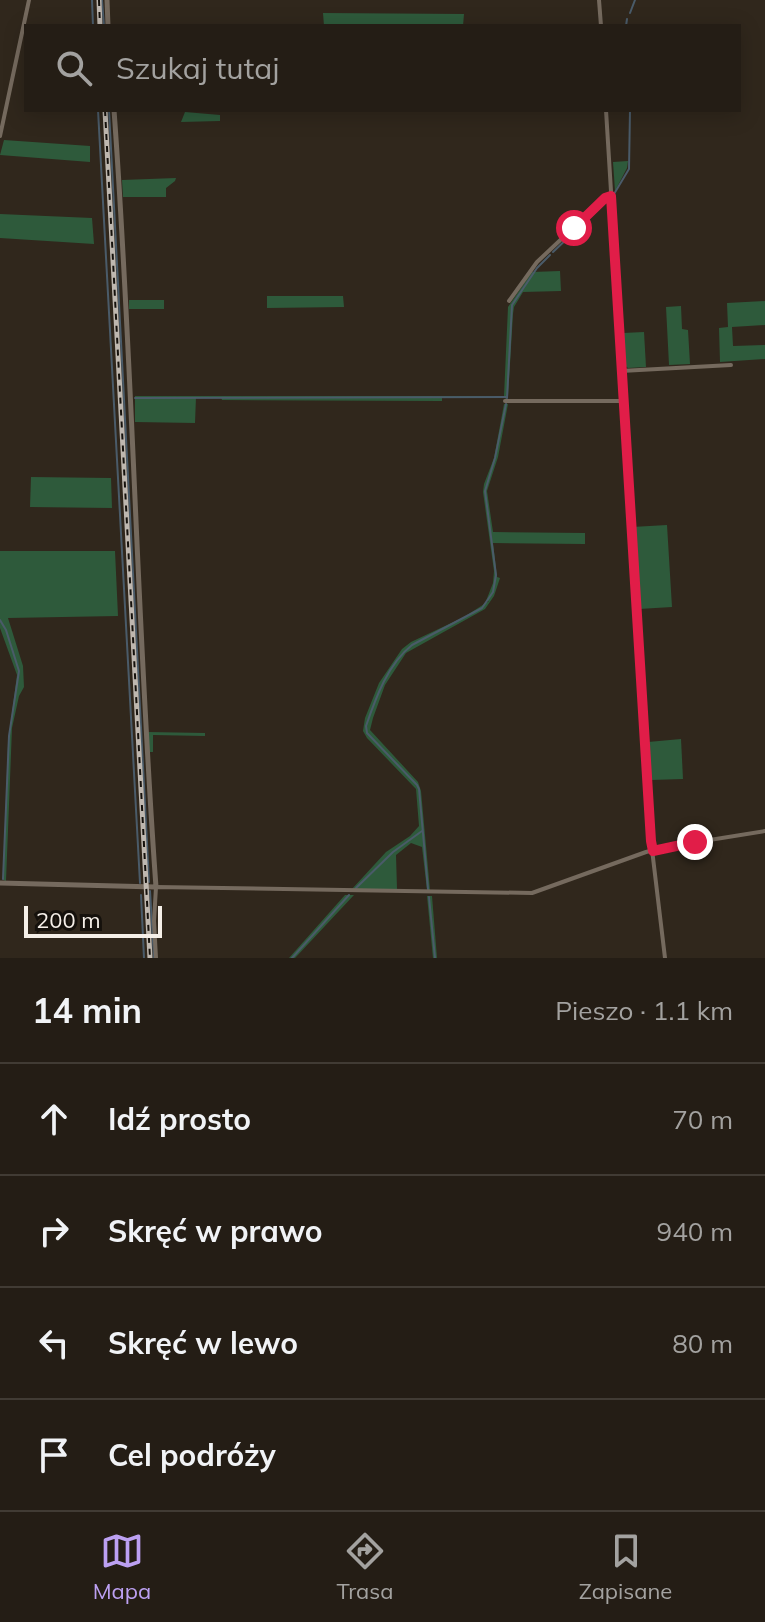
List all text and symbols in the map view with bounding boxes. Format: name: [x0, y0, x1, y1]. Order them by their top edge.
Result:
search box: [24, 24, 741, 112]
icon: search: [52, 46, 96, 90]
text: Szukaj tutaj: [116, 49, 279, 87]
route start: [556, 210, 592, 246]
route end: [677, 824, 713, 860]
scale bar: [24, 902, 162, 938]
text: 200 m: [36, 906, 101, 934]
text: 14 min: [32, 989, 142, 1032]
text: Pieszo · 1.1 km: [555, 994, 733, 1027]
icon: ahead: [32, 1097, 76, 1141]
text: Idź prosto: [108, 1100, 251, 1138]
text: 70 m: [672, 1103, 733, 1136]
icon: right: [32, 1209, 76, 1253]
text: Skręć w prawo: [108, 1212, 323, 1250]
text: 940 m: [657, 1215, 733, 1248]
icon: left: [32, 1321, 76, 1365]
text: Skręć w lewo: [108, 1324, 298, 1362]
text: 80 m: [672, 1327, 733, 1360]
icon: arrive: [32, 1433, 76, 1477]
text: Cel podróży: [108, 1436, 276, 1474]
tab: Mapa: [93, 1529, 151, 1605]
tab: Trasa: [337, 1529, 393, 1605]
tab: Zapisane: [579, 1529, 672, 1605]

